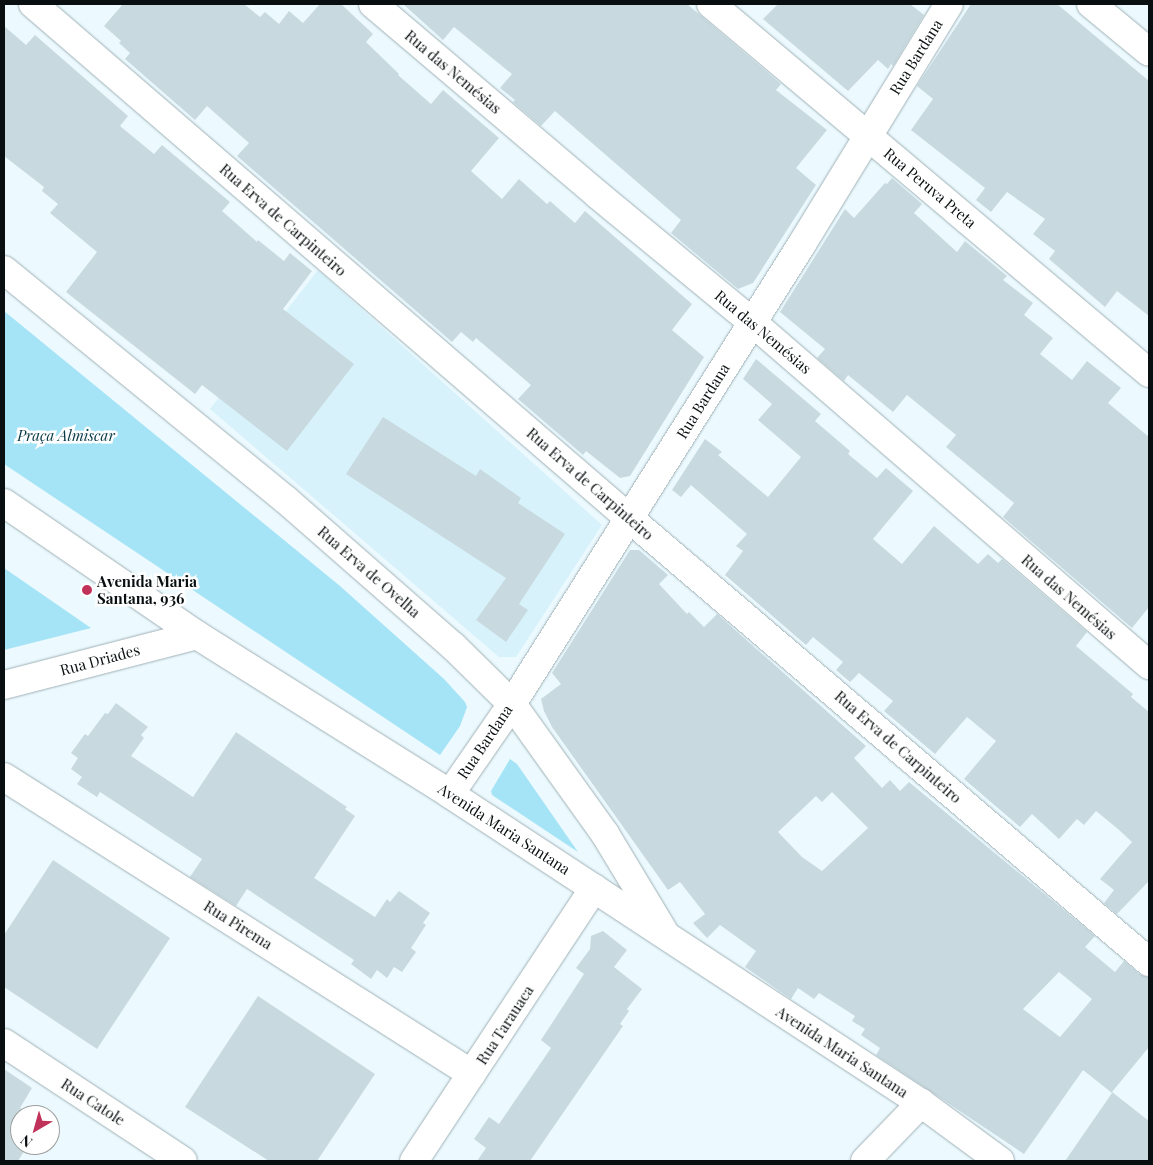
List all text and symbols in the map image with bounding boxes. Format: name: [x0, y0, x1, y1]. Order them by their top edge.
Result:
street label: Rua Bardana: [886, 16, 946, 98]
street label: Rua das Nemésias: [401, 26, 505, 118]
street label: Rua Peruva Preta: [880, 144, 980, 232]
street label: Rua Erva de Carpinteiro: [216, 160, 350, 280]
street label: Rua das Nemésias: [711, 286, 815, 378]
street label: Rua Bardana: [673, 360, 733, 442]
street label: Rua Erva de Carpinteiro: [523, 424, 657, 544]
park label: Praça Almiscar: [17, 427, 115, 445]
street label: Rua Erva de Ovelha: [314, 522, 424, 622]
street label: Rua das Nemésias: [1018, 551, 1120, 643]
place label: Avenida Maria Santana, 936: [97, 572, 197, 607]
marker: Avenida Maria Santana, 936: [81, 584, 93, 596]
street label: Rua Driades: [58, 641, 142, 679]
street label: Rua Erva de Carpinteiro: [831, 687, 965, 807]
street label: Rua Bardana: [454, 702, 516, 782]
street label: Avenida Maria Santana: [435, 780, 573, 878]
street label: Rua Pirema: [200, 897, 276, 953]
street label: Rua Tarauaca: [473, 982, 537, 1068]
street label: Avenida Maria Santana: [773, 1003, 911, 1101]
street label: Rua Catole: [58, 1075, 128, 1129]
north arrow: [10, 1105, 60, 1155]
text: N: [16, 1131, 36, 1152]

